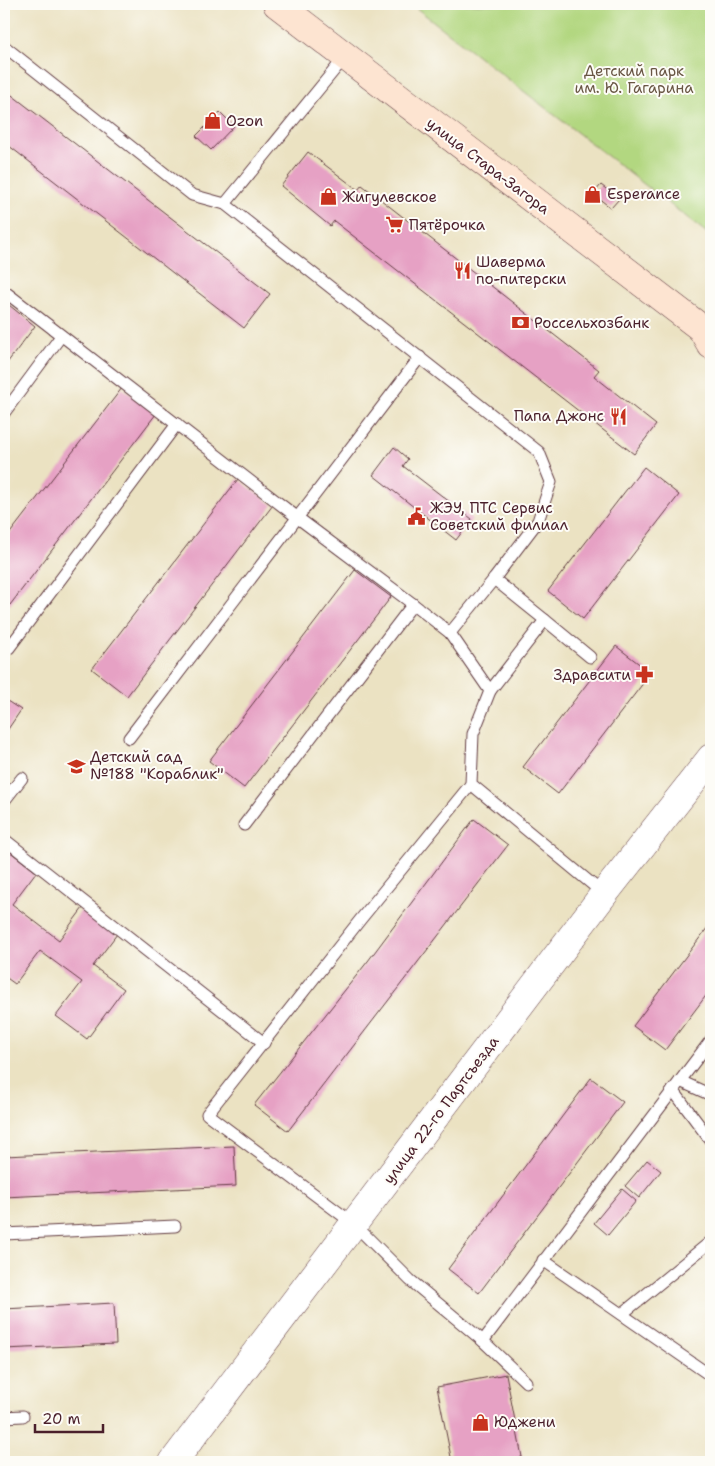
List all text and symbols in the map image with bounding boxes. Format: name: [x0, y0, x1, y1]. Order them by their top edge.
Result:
park label: Детский парк им. Ю. Гагарина: [574, 61, 694, 98]
shop icon: Ozon: [202, 111, 222, 131]
place label: Ozon: [226, 111, 263, 131]
street label: улица Стара-Загора: [422, 113, 554, 219]
shop icon: Esperance: [583, 184, 603, 204]
place label: Esperance: [607, 184, 680, 204]
shop icon: Жигулевское: [318, 187, 338, 207]
place label: Жигулевское: [342, 187, 437, 207]
supermarket icon: Пятёрочка: [385, 215, 405, 235]
place label: Пятёрочка: [409, 215, 486, 235]
place label: Шаверма по-питерски: [476, 252, 567, 289]
restaurant icon: Шаверма по-питерски: [452, 261, 472, 281]
bank icon: Россельхозбанк: [510, 313, 530, 333]
place label: Россельхозбанк: [534, 313, 649, 333]
place label: Папа Джонс: [514, 406, 604, 426]
restaurant icon: Папа Джонс: [608, 406, 628, 426]
place label: ЖЭУ, ПТС Сервис Советский филиал: [430, 498, 569, 535]
public building icon: ЖЭУ, ПТС Сервис Советский филиал: [406, 507, 426, 527]
place label: Здравсити: [554, 665, 631, 685]
pharmacy icon: Здравсити: [635, 665, 655, 685]
place label: Детский сад №188 "Кораблик": [90, 747, 224, 784]
school or university icon: Детский сад №188 "Кораблик": [66, 756, 86, 776]
street label: улица 22-го Партсъезда: [379, 1031, 504, 1188]
scale bar: [35, 1401, 102, 1433]
text: 20 m: [42, 1409, 81, 1429]
shop icon: Юджени: [470, 1412, 490, 1432]
place label: Юджени: [494, 1412, 556, 1432]

